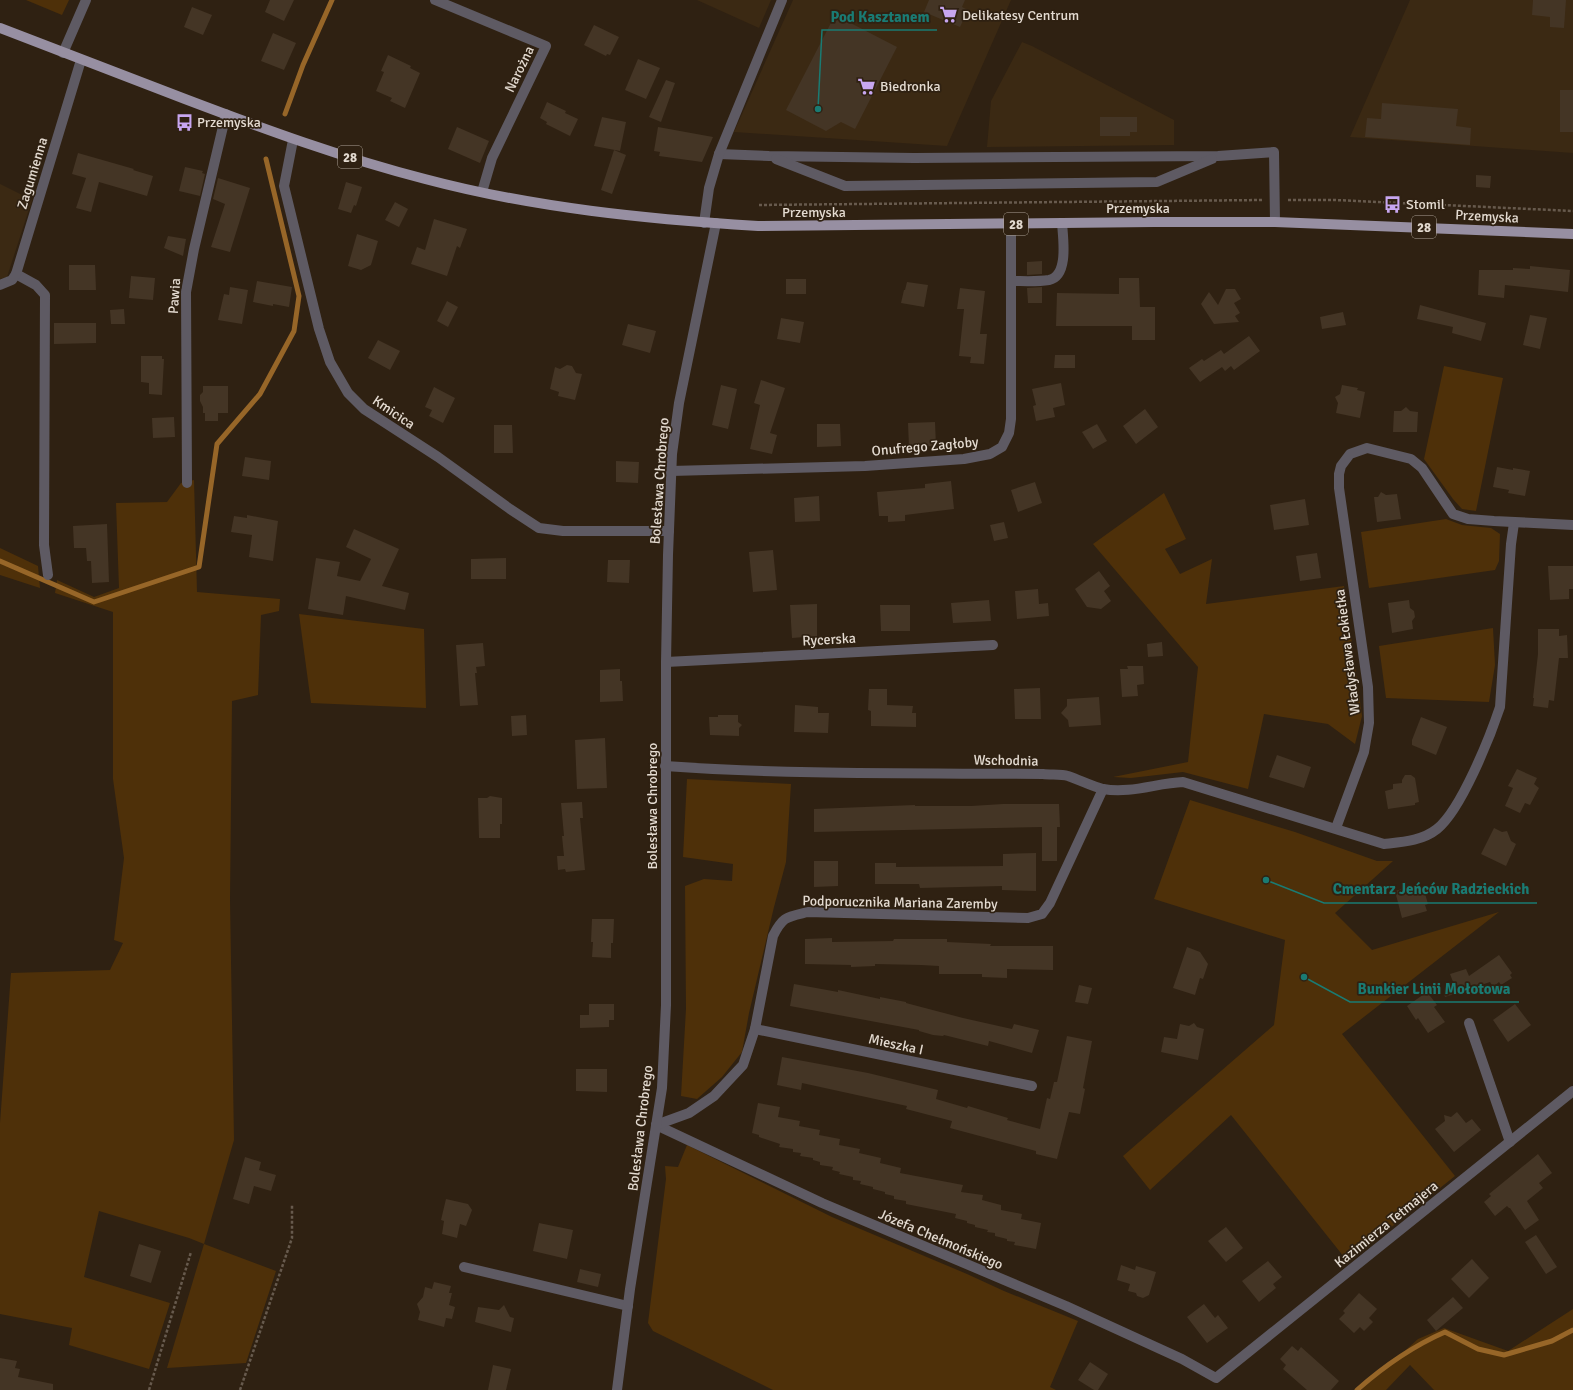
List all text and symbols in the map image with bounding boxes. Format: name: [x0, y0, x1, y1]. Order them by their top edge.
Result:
callout: Pod Kasztanem: [822, 3, 937, 30]
supermarket icon: Delikatesy Centrum: [939, 5, 959, 25]
place label: Delikatesy Centrum: [962, 7, 1079, 24]
text: Pod Kasztanem: [830, 8, 930, 26]
street label: Narożna: [501, 43, 538, 95]
supermarket icon: Biedronka: [857, 76, 877, 96]
place label: Biedronka: [880, 78, 941, 95]
bus stop icon: Przemyska: [174, 112, 194, 132]
place label: Przemyska: [197, 114, 261, 131]
street label: Zagumienna: [14, 135, 51, 211]
road number: 28: [338, 146, 362, 168]
bus stop icon: Stomil: [1383, 194, 1403, 214]
place label: Stomil: [1406, 196, 1445, 213]
street label: Przemyska: [1106, 200, 1170, 217]
street label: Przemyska: [782, 204, 846, 221]
street label: Przemyska: [1455, 206, 1519, 227]
road number: 28: [1004, 213, 1028, 235]
road number: 28: [1412, 216, 1436, 238]
street label: Pawia: [165, 278, 184, 314]
street label: Kmicica: [369, 392, 418, 433]
street label: Bolesława Chrobrego: [647, 417, 672, 545]
street label: Onufrego Zagłoby: [871, 433, 980, 460]
street label: Władysława Łokietka: [1331, 588, 1364, 716]
street label: Rycerska: [802, 630, 856, 649]
street label: Bolesława Chrobrego: [644, 743, 661, 869]
street label: Wschodnia: [973, 751, 1039, 770]
callout: Cmentarz Jeńców Radzieckich: [1324, 876, 1537, 903]
text: Cmentarz Jeńców Radzieckich: [1333, 880, 1529, 898]
street label: Podporucznika Mariana Zaremby: [802, 892, 998, 913]
callout: Bunkier Linii Mołotowa: [1350, 975, 1519, 1002]
text: Bunkier Linii Mołotowa: [1357, 980, 1511, 998]
street label: Mieszka I: [867, 1030, 925, 1059]
street label: Bolesława Chrobrego: [624, 1064, 657, 1192]
street label: Kazimierza Tetmajera: [1331, 1177, 1441, 1271]
street label: Józefa Chełmońskiego: [876, 1206, 1006, 1273]

